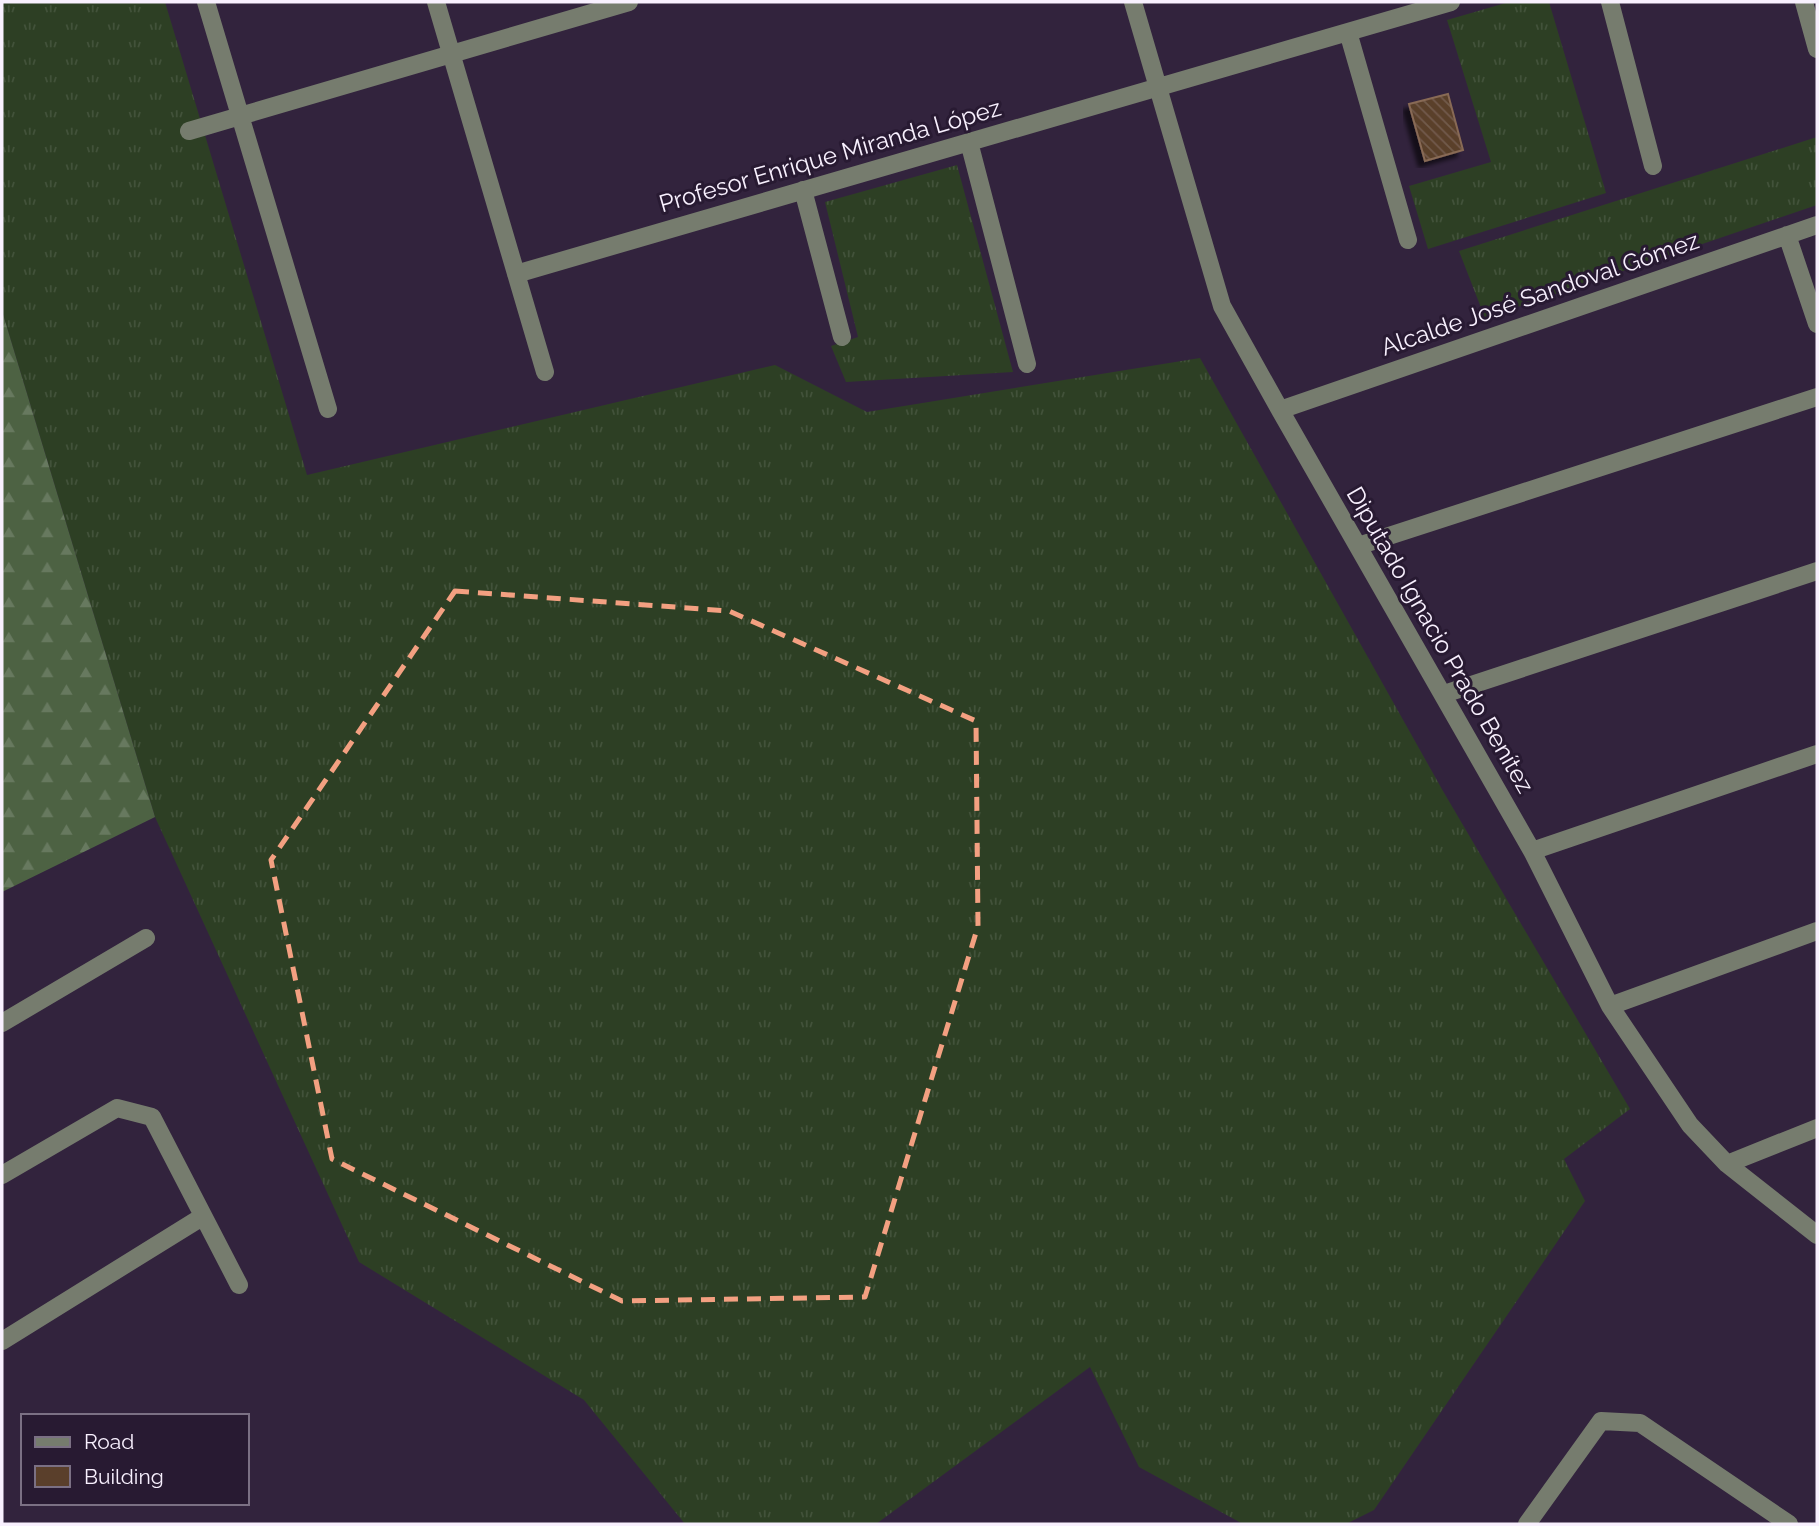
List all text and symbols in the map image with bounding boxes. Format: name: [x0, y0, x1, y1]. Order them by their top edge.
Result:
street label: Profesor Enrique Miranda López: [656, 93, 1004, 218]
street label: Alcalde José Sandoval Gómez: [1377, 225, 1703, 362]
street label: Diputado Ignacio Prado Benítez: [1341, 481, 1540, 798]
legend: [21, 1414, 248, 1505]
text: Road: [84, 1429, 134, 1454]
text: Building: [84, 1464, 164, 1489]

